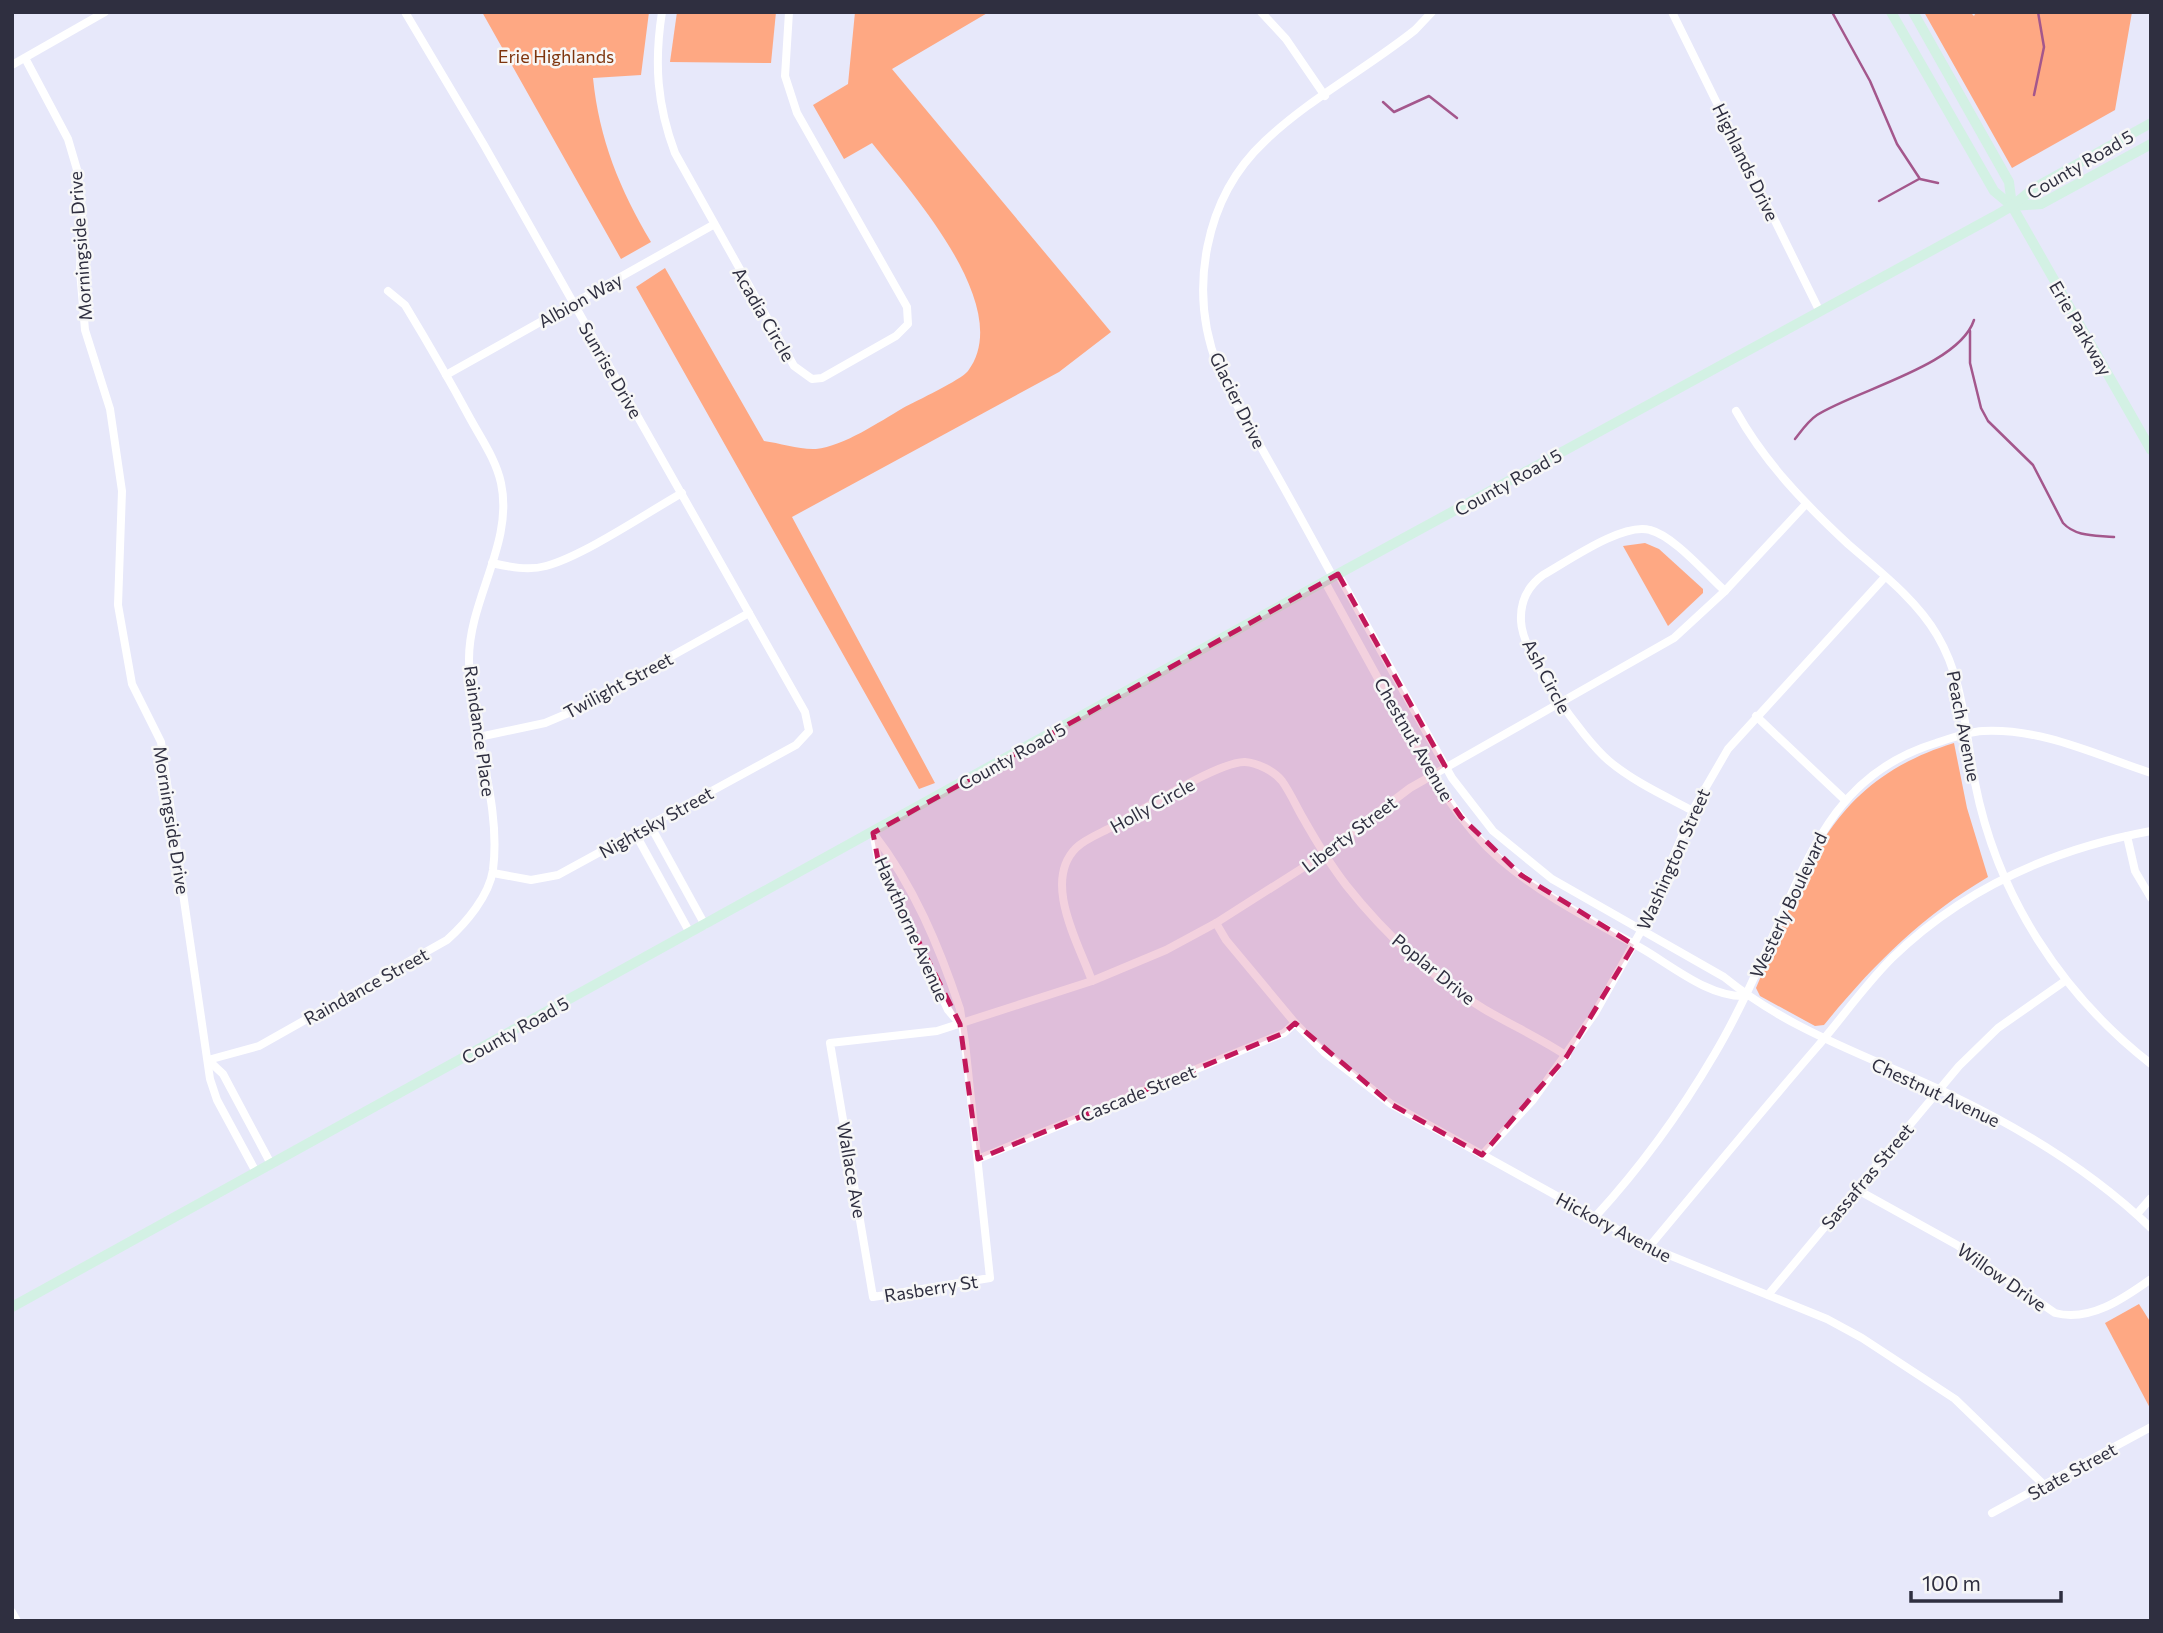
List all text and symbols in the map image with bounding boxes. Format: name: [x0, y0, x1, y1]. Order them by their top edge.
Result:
park label: Erie Highlands: [498, 45, 614, 67]
street label: Highlands Drive: [1708, 100, 1784, 224]
street label: County Road 5: [2023, 125, 2137, 203]
street label: Morningside Drive: [64, 171, 96, 321]
street label: Acadia Circle: [728, 263, 800, 365]
street label: Albion Way: [534, 268, 626, 332]
street label: Erie Parkway: [2045, 277, 2117, 379]
street label: Sunrise Drive: [575, 318, 647, 422]
street label: Glacier Drive: [1205, 348, 1271, 452]
street label: County Road 5: [1450, 443, 1566, 521]
street label: Ash Circle: [1518, 635, 1576, 717]
street label: Twilight Street: [560, 647, 676, 723]
street label: Raindance Place: [460, 664, 500, 798]
street label: Peach Avenue: [1942, 669, 1986, 783]
street label: Chestnut Avenue: [1370, 673, 1458, 805]
street label: County Road 5: [954, 717, 1070, 795]
street label: Morningside Drive: [149, 744, 195, 896]
street label: Holly Circle: [1106, 773, 1198, 837]
street label: Nightsky Street: [595, 782, 717, 862]
street label: Washington Street: [1632, 785, 1714, 933]
street label: Liberty Street: [1297, 791, 1401, 877]
street label: Westerly Boulevard: [1745, 829, 1831, 981]
street label: Hawthorne Avenue: [870, 853, 954, 1005]
street label: Poplar Drive: [1388, 929, 1480, 1009]
street label: Raindance Street: [300, 943, 432, 1029]
street label: County Road 5: [457, 991, 573, 1069]
street label: Chestnut Avenue: [1868, 1053, 2004, 1131]
street label: Cascade Street: [1077, 1060, 1199, 1126]
street label: Sassafras Street: [1816, 1118, 1918, 1234]
street label: Wallace Ave: [833, 1120, 871, 1220]
street label: Hickory Avenue: [1553, 1187, 1675, 1267]
street label: Willow Drive: [1953, 1238, 2051, 1316]
street label: Rasberry St: [883, 1270, 979, 1306]
street label: State Street: [2024, 1438, 2120, 1504]
scale bar: [1911, 1560, 2062, 1604]
text: 100 m: [1922, 1570, 1981, 1595]

